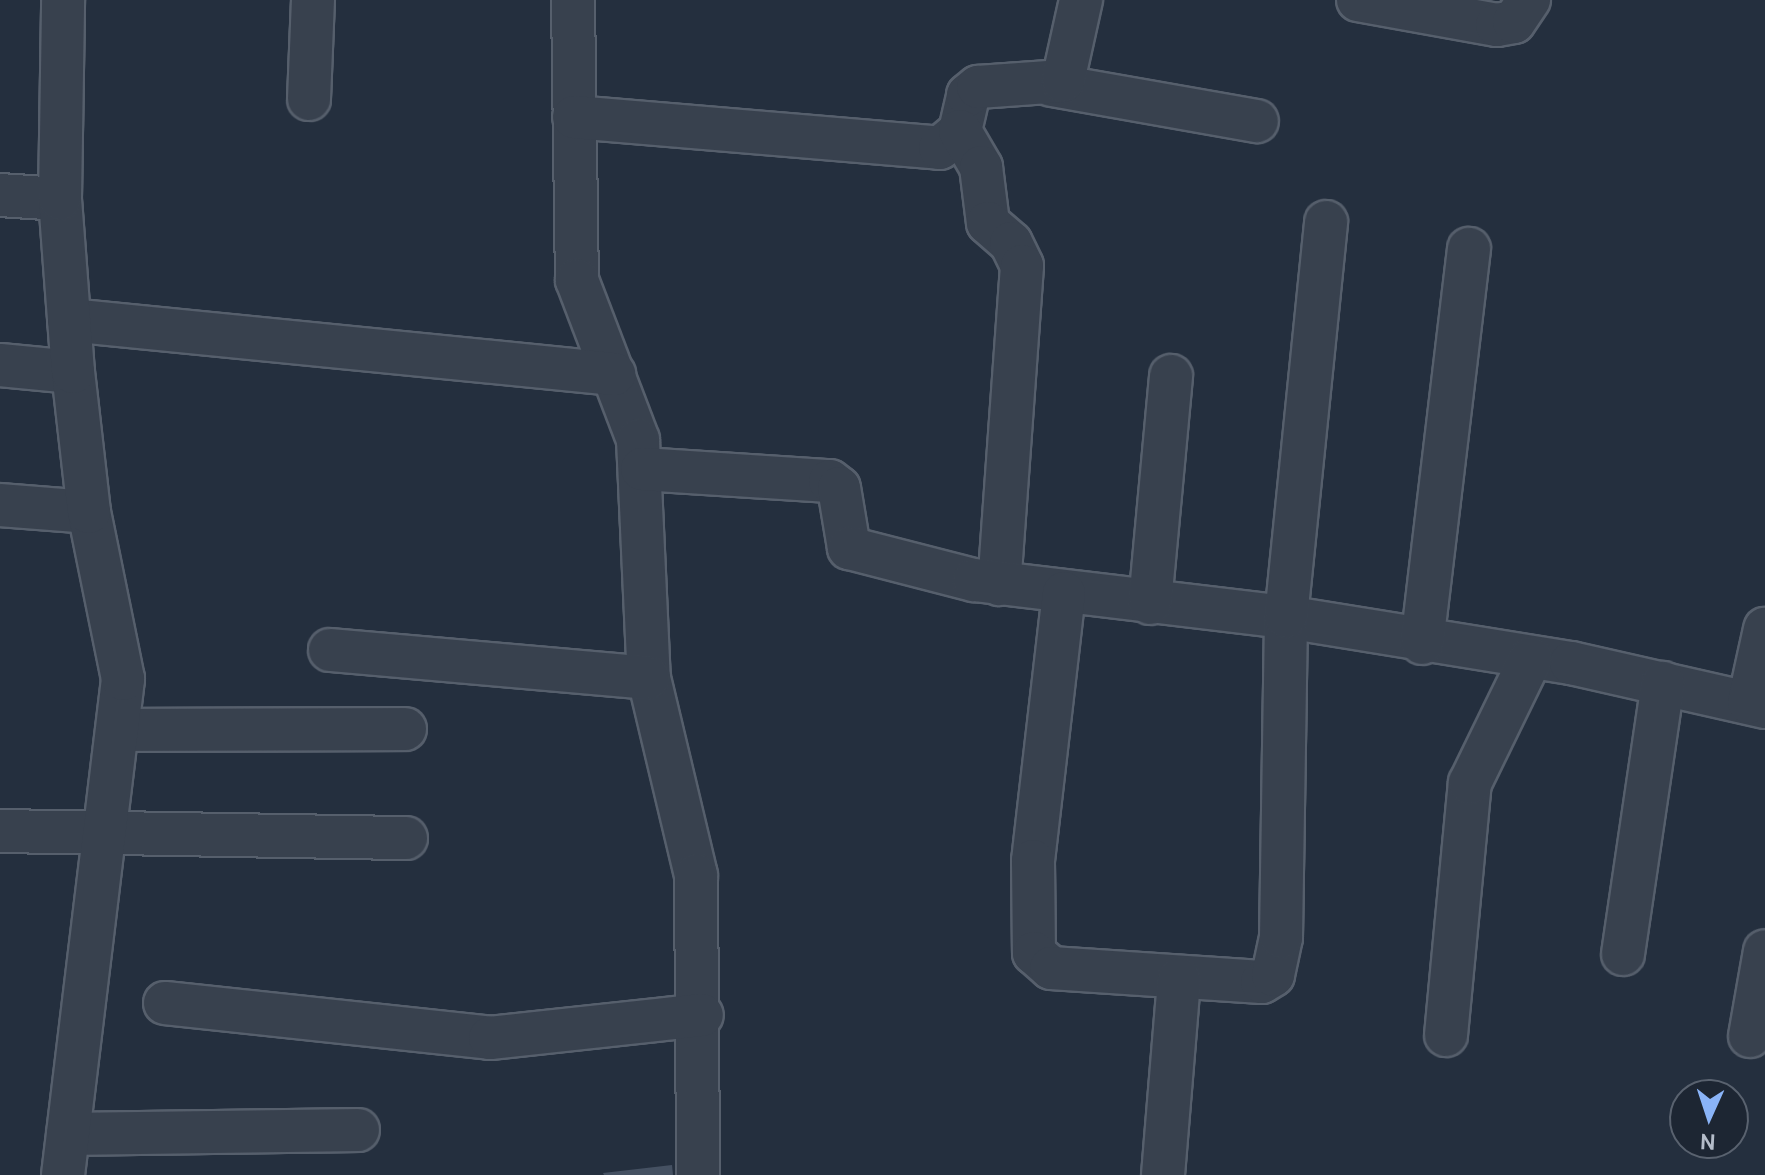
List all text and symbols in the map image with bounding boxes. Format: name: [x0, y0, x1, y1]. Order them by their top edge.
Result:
north arrow: [1669, 1079, 1749, 1159]
text: N: [1699, 1128, 1716, 1155]

